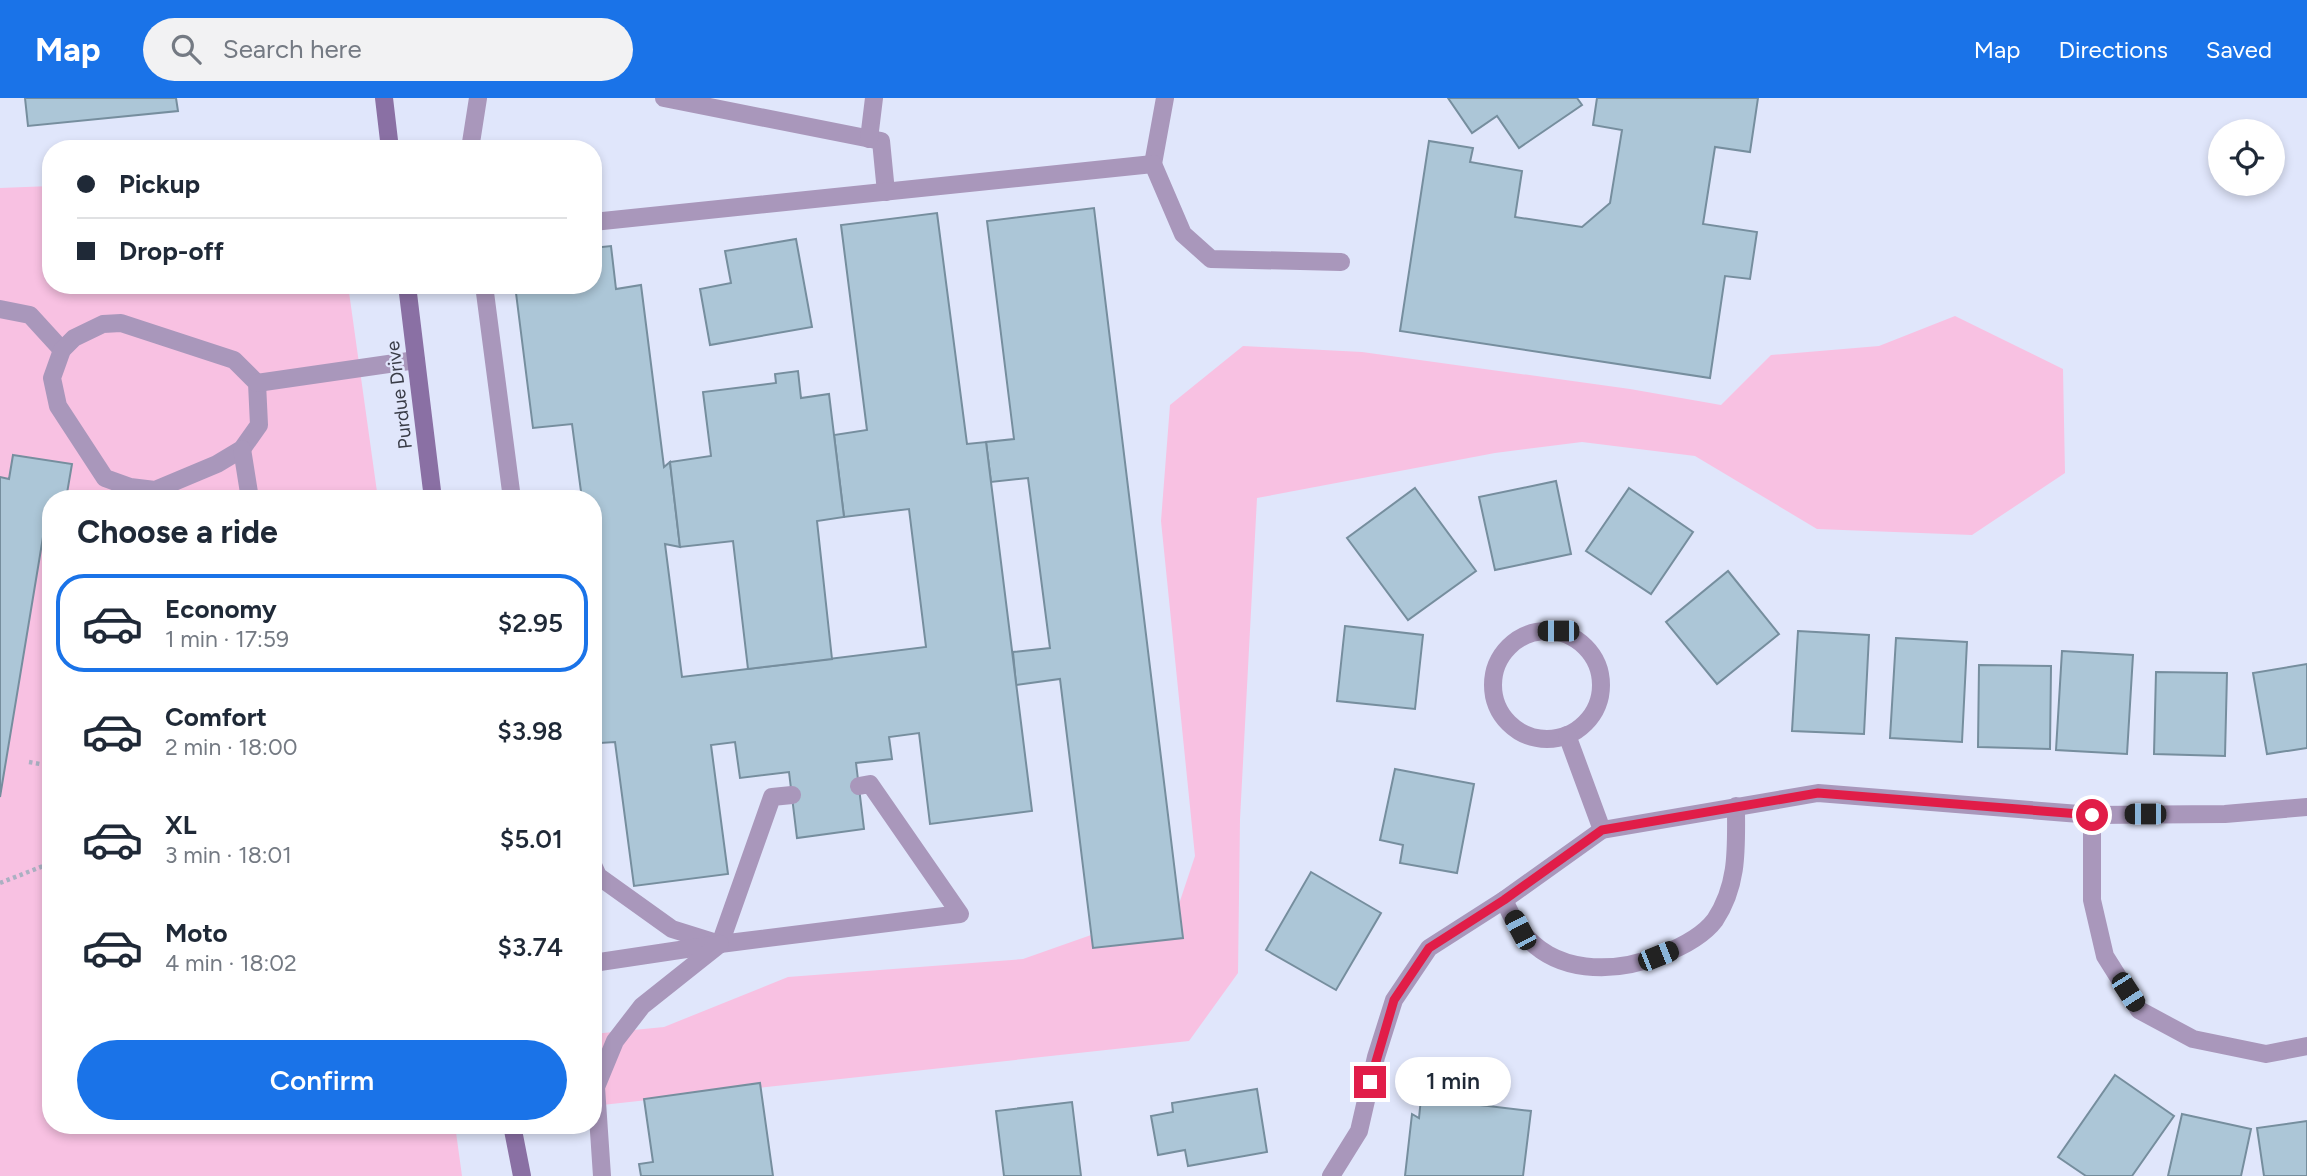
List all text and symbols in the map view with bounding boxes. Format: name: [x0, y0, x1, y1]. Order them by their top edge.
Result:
search box: [143, 18, 633, 81]
text: Map: [35, 30, 101, 69]
icon: search: [167, 30, 205, 68]
text: Search here: [223, 33, 362, 65]
text: Map: [1974, 35, 2020, 64]
text: Directions: [2058, 35, 2168, 64]
text: Saved: [2206, 35, 2272, 64]
map controls: [2208, 119, 2285, 196]
button: locate: [2208, 119, 2285, 196]
text: Pickup: [119, 168, 200, 200]
text: Drop-off: [119, 235, 224, 267]
street label: Purdue Drive: [381, 340, 417, 450]
text: Choose a ride: [77, 513, 278, 551]
icon: car: [81, 592, 144, 655]
text: Economy: [165, 593, 277, 625]
text: $2.95: [498, 607, 563, 639]
car: [1538, 621, 1580, 642]
text: 1 min · 17:59: [165, 625, 289, 653]
icon: car: [81, 700, 144, 763]
text: Comfort: [165, 701, 267, 733]
text: $3.98: [497, 715, 563, 747]
text: 2 min · 18:00: [165, 733, 297, 761]
route start: [2076, 799, 2108, 831]
car: [2125, 804, 2167, 825]
icon: car: [81, 808, 144, 871]
text: XL: [165, 809, 197, 841]
text: $5.01: [500, 823, 563, 855]
text: 3 min · 18:01: [165, 841, 292, 869]
car: [1501, 907, 1540, 953]
icon: car: [81, 916, 144, 979]
text: Moto: [165, 917, 228, 949]
text: $3.74: [498, 931, 563, 963]
car: [1635, 938, 1682, 974]
text: 4 min · 18:02: [165, 949, 297, 977]
car: [2108, 969, 2149, 1015]
button: Confirm: [77, 1040, 567, 1120]
callout: 1 min: [1394, 1058, 1510, 1107]
route end: [1354, 1066, 1386, 1098]
text: 1 min: [1426, 1067, 1480, 1095]

